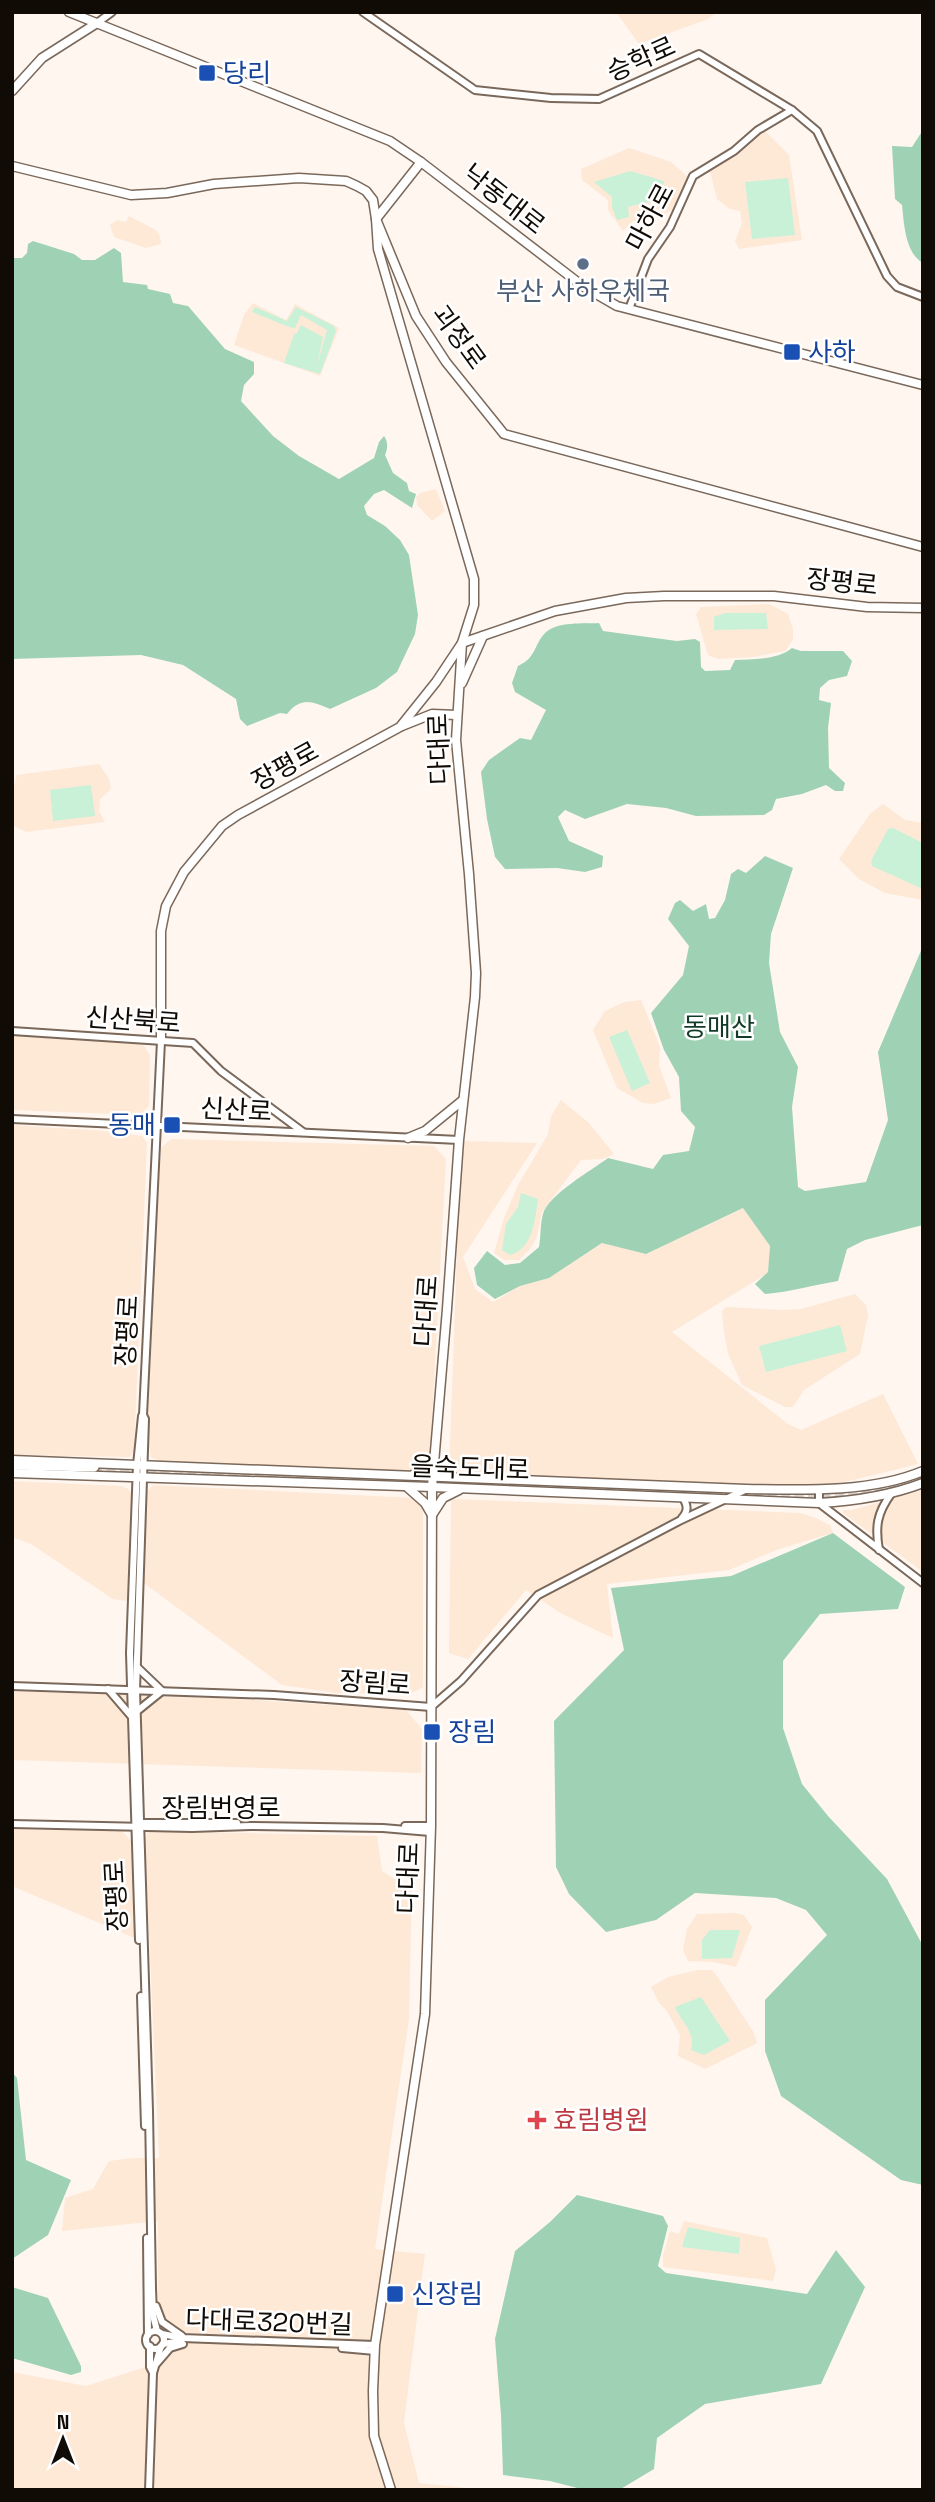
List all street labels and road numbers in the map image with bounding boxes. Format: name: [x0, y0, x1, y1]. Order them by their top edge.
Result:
street label: 승학로: [601, 29, 681, 89]
street label: 낙동대로: [456, 156, 552, 242]
street label: 마하로: [618, 177, 682, 257]
street label: 괴정로: [424, 298, 494, 376]
street label: 장평로: [805, 561, 879, 603]
street label: 다대로: [421, 713, 457, 785]
street label: 장평로: [245, 734, 325, 798]
street label: 신산북로: [84, 1000, 182, 1040]
street label: 신산로: [199, 1091, 273, 1129]
street label: 다대로: [407, 1274, 445, 1348]
street label: 장평로: [108, 1294, 146, 1368]
street label: 을숙도대로: [410, 1449, 530, 1487]
street label: 장림로: [338, 1664, 412, 1702]
street label: 장림번영로: [161, 1791, 281, 1825]
street label: 다대로: [390, 1842, 426, 1914]
street label: 장평로: [97, 1859, 135, 1933]
street label: 다대로320번길: [185, 2302, 353, 2342]

